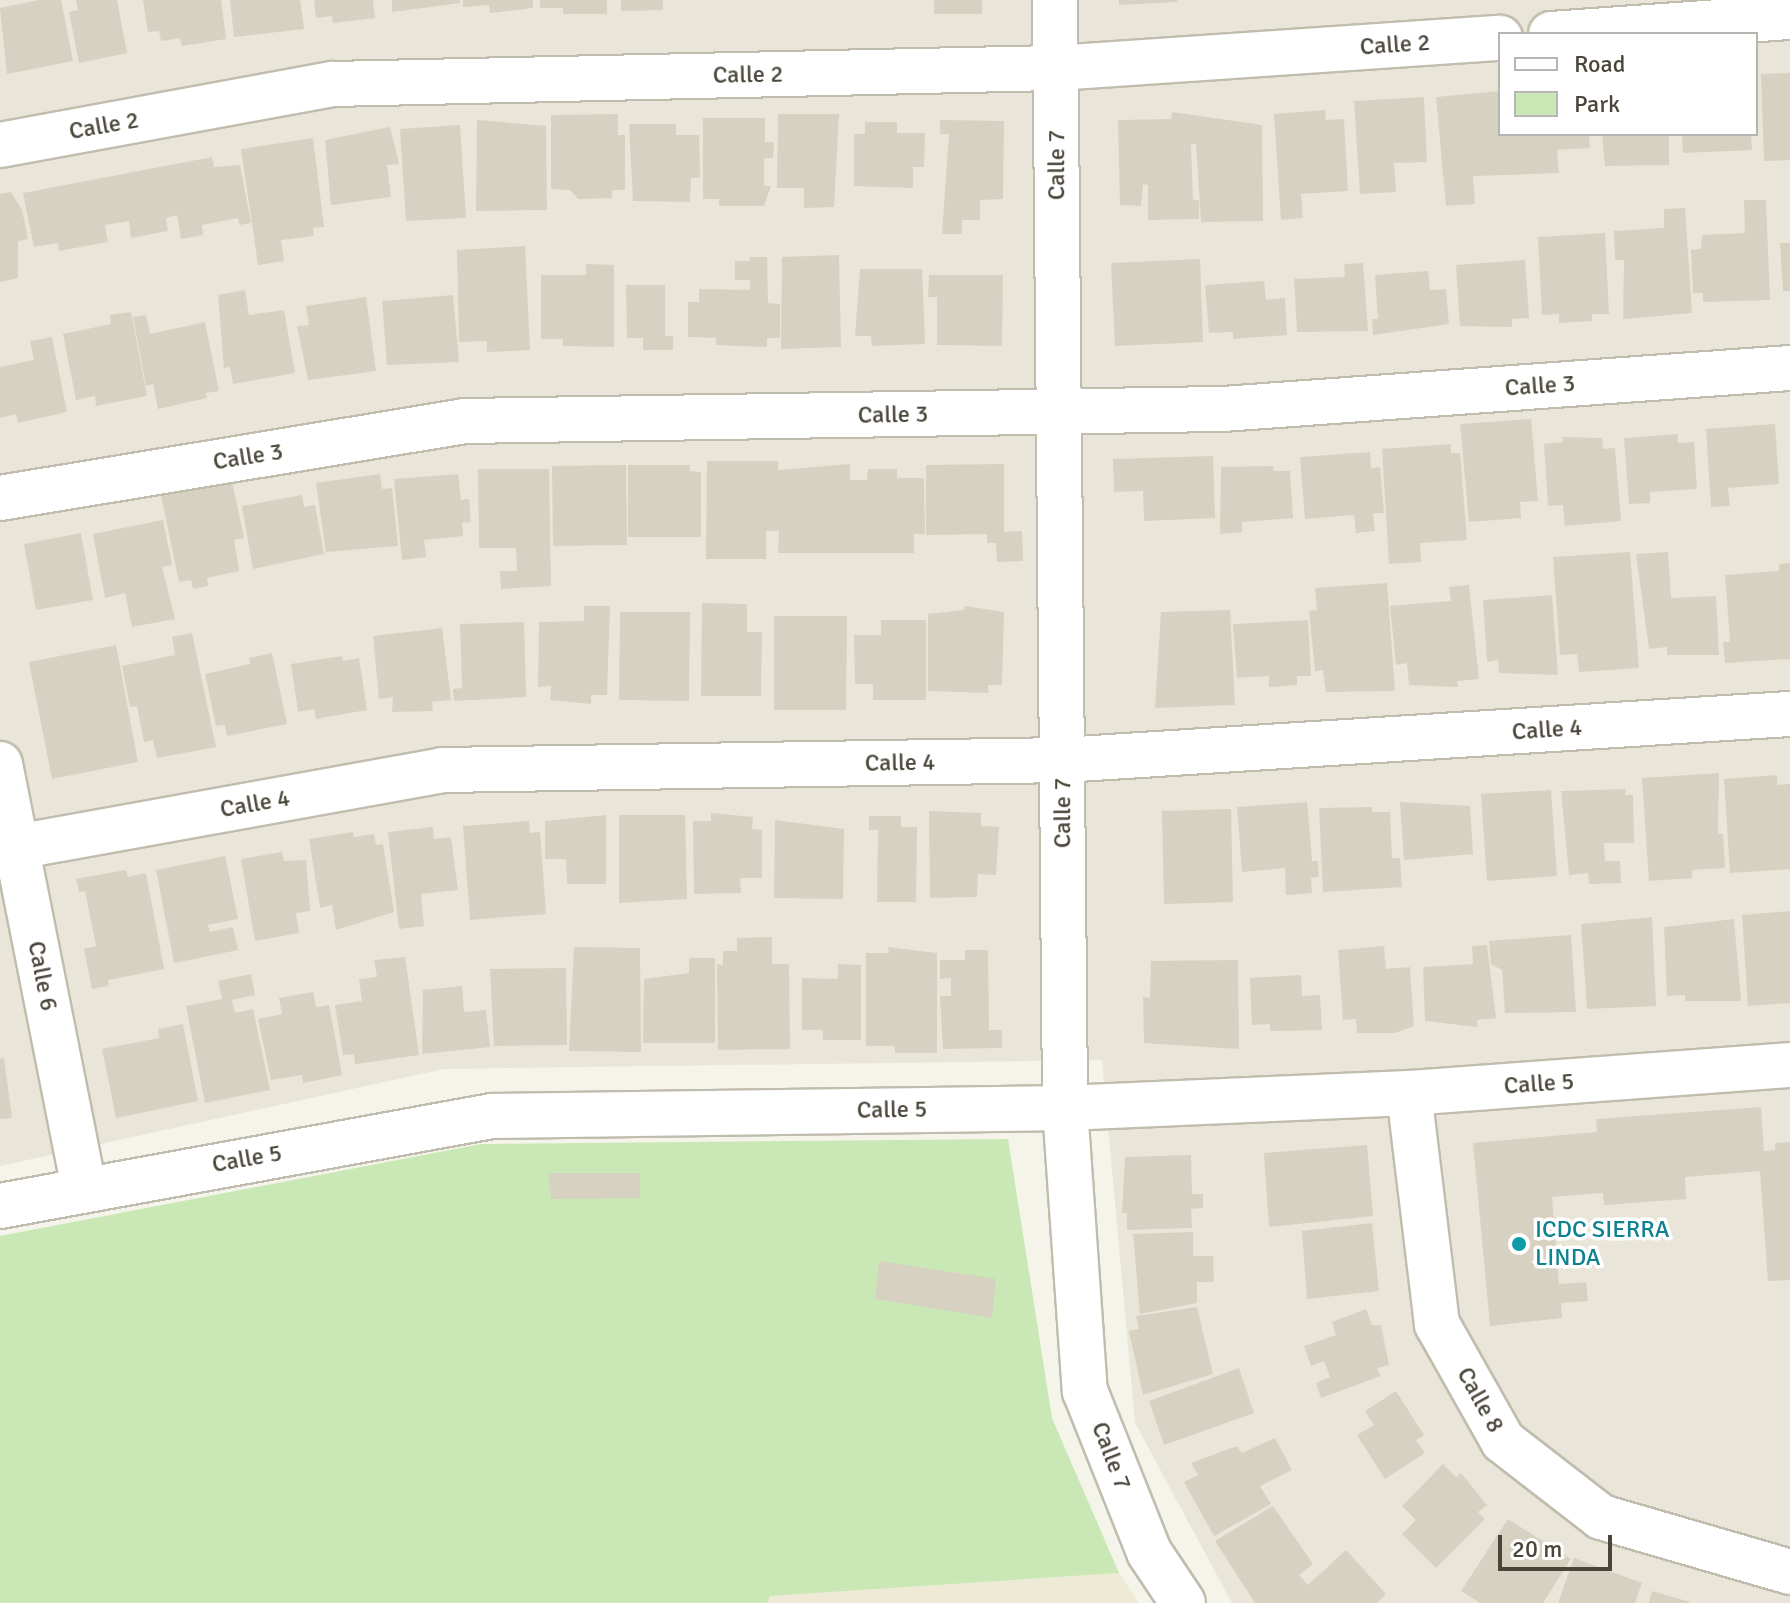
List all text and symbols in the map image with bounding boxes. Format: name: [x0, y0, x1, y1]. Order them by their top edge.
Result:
street label: Calle 2: [1359, 28, 1431, 62]
legend: [1498, 32, 1758, 136]
text: Road: [1574, 49, 1625, 79]
street label: Calle 2: [713, 60, 783, 90]
text: Park: [1574, 89, 1620, 119]
street label: Calle 2: [67, 106, 141, 146]
street label: Calle 7: [1043, 130, 1071, 200]
street label: Calle 3: [1504, 369, 1576, 403]
street label: Calle 3: [858, 400, 928, 430]
street label: Calle 3: [211, 437, 285, 477]
street label: Calle 4: [1511, 713, 1583, 747]
street label: Calle 4: [865, 748, 935, 778]
street label: Calle 7: [1049, 778, 1077, 848]
street label: Calle 4: [218, 784, 292, 824]
street label: Calle 6: [21, 939, 63, 1013]
street label: Calle 5: [1503, 1067, 1575, 1101]
street label: Calle 5: [857, 1095, 927, 1125]
street label: Calle 5: [210, 1139, 284, 1179]
place label: ICDC SIERRA LINDA: [1535, 1216, 1669, 1272]
marker: ICDC SIERRA LINDA: [1510, 1235, 1528, 1253]
street label: Calle 8: [1450, 1362, 1510, 1438]
street label: Calle 7: [1085, 1418, 1137, 1494]
scale bar: [1502, 1519, 1616, 1569]
text: 20 m: [1512, 1534, 1562, 1564]

